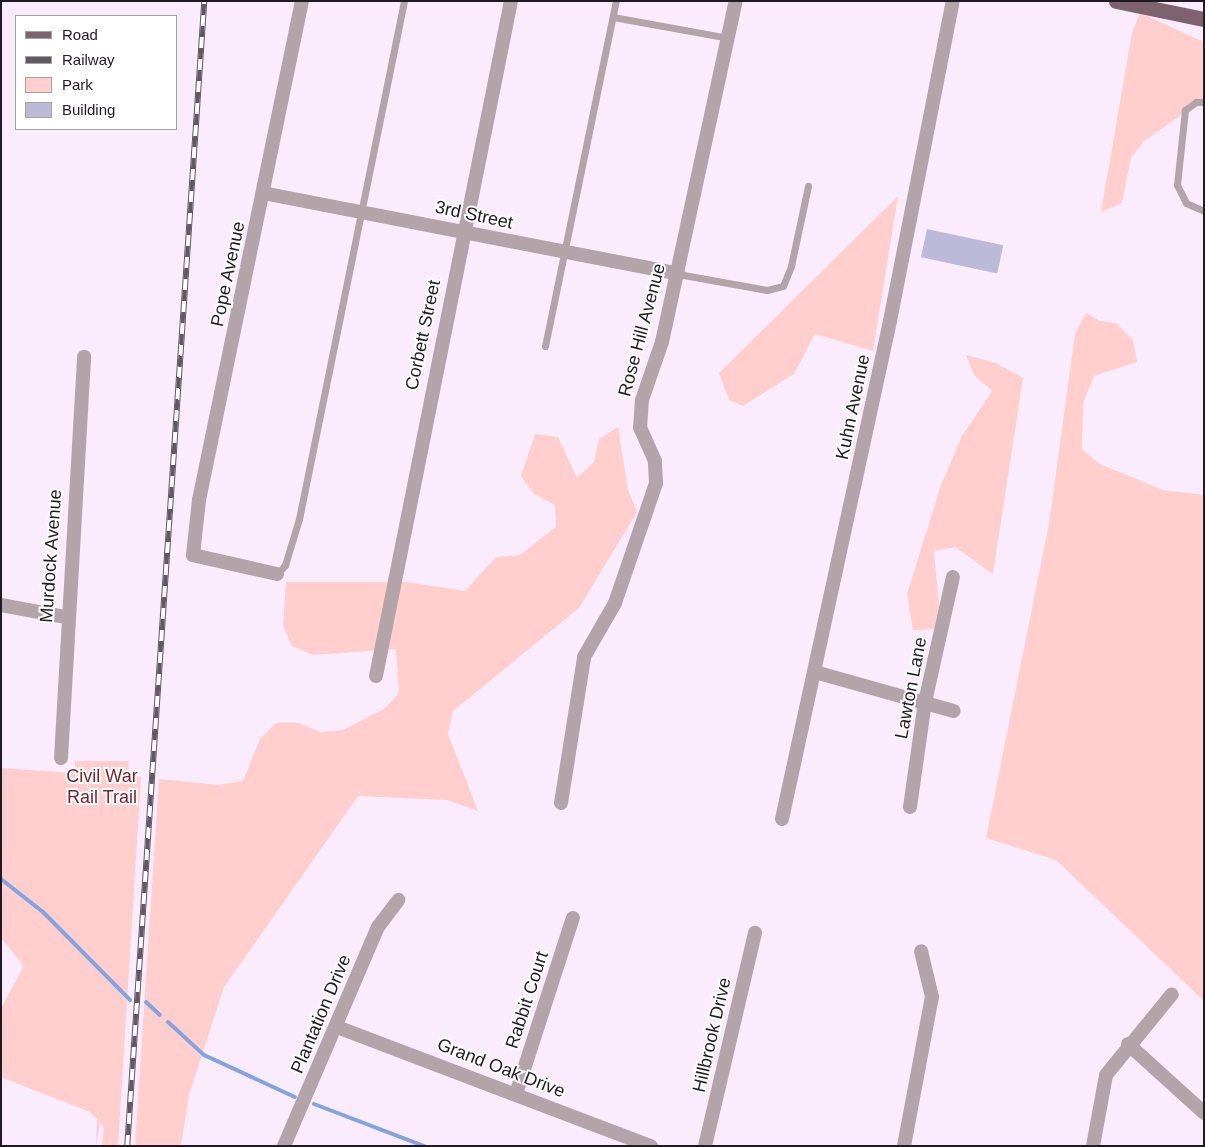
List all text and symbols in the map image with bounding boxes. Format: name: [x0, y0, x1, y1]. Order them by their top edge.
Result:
legend: [15, 15, 178, 130]
text: Road: [62, 26, 98, 43]
text: Railway: [62, 51, 115, 68]
text: Park: [62, 76, 93, 93]
text: Building: [62, 101, 115, 118]
street label: 3rd Street: [433, 196, 515, 234]
street label: Pope Avenue: [206, 219, 250, 329]
street label: Rose Hill Avenue: [614, 261, 670, 399]
street label: Corbett Street: [401, 278, 445, 392]
street label: Kuhn Avenue: [831, 352, 875, 462]
street label: Murdock Avenue: [36, 488, 66, 624]
street label: Lawton Lane: [891, 635, 931, 741]
park label: Civil War Rail Trail: [66, 766, 138, 809]
street label: Rabbit Court: [501, 949, 553, 1051]
street label: Plantation Drive: [286, 951, 356, 1077]
street label: Hillbrook Drive: [688, 976, 736, 1094]
street label: Grand Oak Drive: [434, 1034, 568, 1102]

